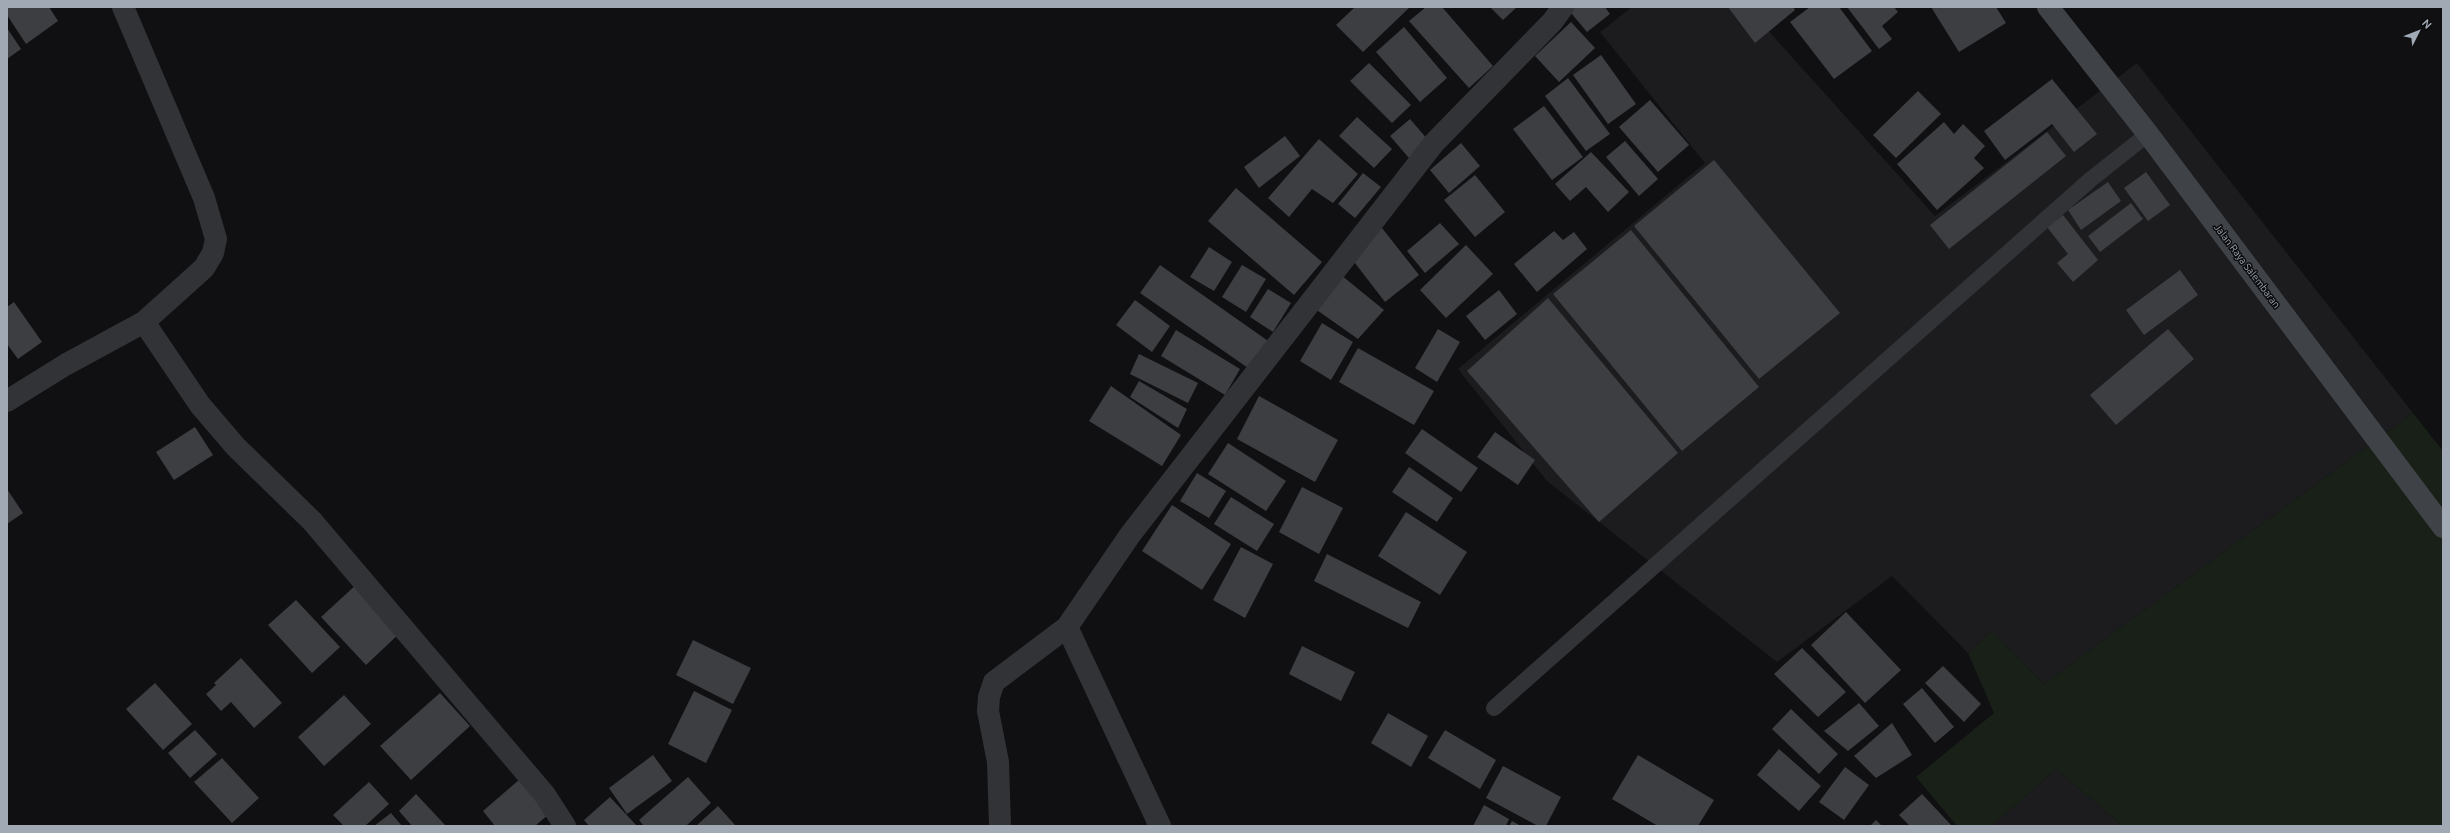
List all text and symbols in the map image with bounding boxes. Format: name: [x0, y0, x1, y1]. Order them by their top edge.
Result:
north arrow: [2398, 12, 2438, 52]
text: N: [2420, 17, 2434, 31]
street label: Jalan Raya Salembaran: [2211, 222, 2283, 310]

